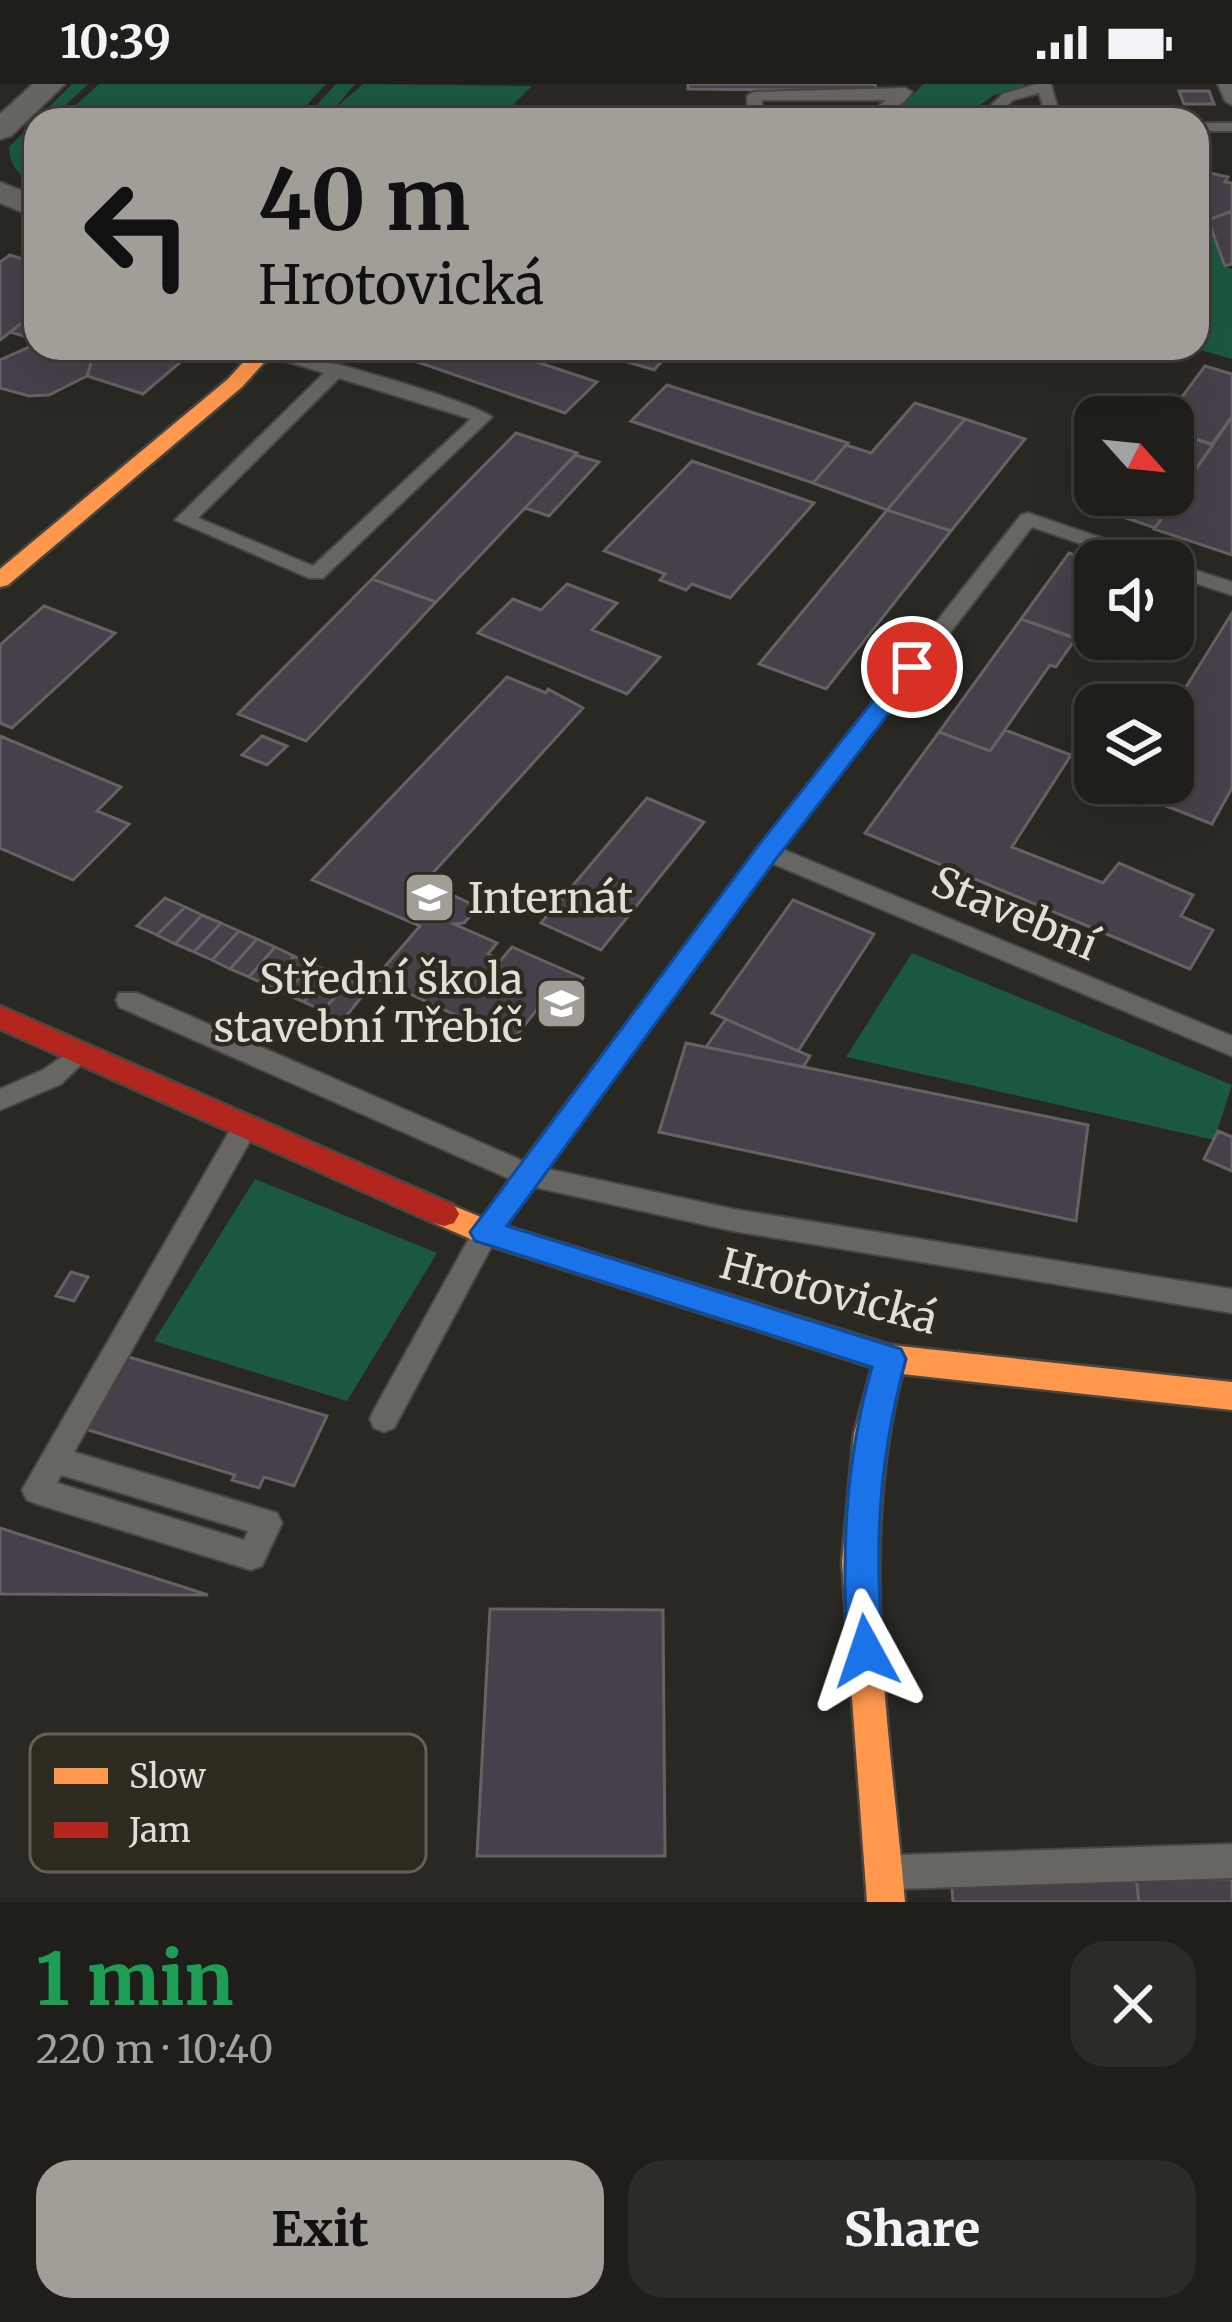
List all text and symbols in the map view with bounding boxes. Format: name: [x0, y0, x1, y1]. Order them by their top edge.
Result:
text: 10:39: [60, 14, 171, 70]
text: 40 m: [258, 147, 470, 253]
icon: left: [60, 156, 216, 312]
text: Hrotovická: [258, 251, 544, 319]
north arrow: [1074, 396, 1194, 516]
map controls: [1074, 396, 1194, 804]
button: sound: [1074, 540, 1194, 660]
pin: [861, 616, 963, 718]
icon: arrive: [879, 634, 945, 700]
button: layers: [1074, 684, 1194, 804]
street label: Stavební: [924, 855, 1107, 972]
school or university icon: Internát: [401, 870, 457, 926]
place label: Internát: [468, 872, 633, 924]
place label: Střední škola stavební Třebíč: [214, 953, 523, 1053]
school or university icon: Střední škola stavební Třebíč: [534, 975, 590, 1031]
street label: Hrotovická: [715, 1237, 943, 1345]
position arrow: [803, 1588, 929, 1714]
legend: [30, 1734, 426, 1872]
text: Slow: [129, 1756, 207, 1797]
text: Jam: [128, 1810, 191, 1851]
text: 1 min: [36, 1934, 233, 2025]
button: close: [1070, 1941, 1196, 2067]
text: 220 m · 10:40: [36, 2025, 273, 2074]
button: Exit: [36, 2160, 604, 2298]
button: Share: [628, 2160, 1196, 2298]

